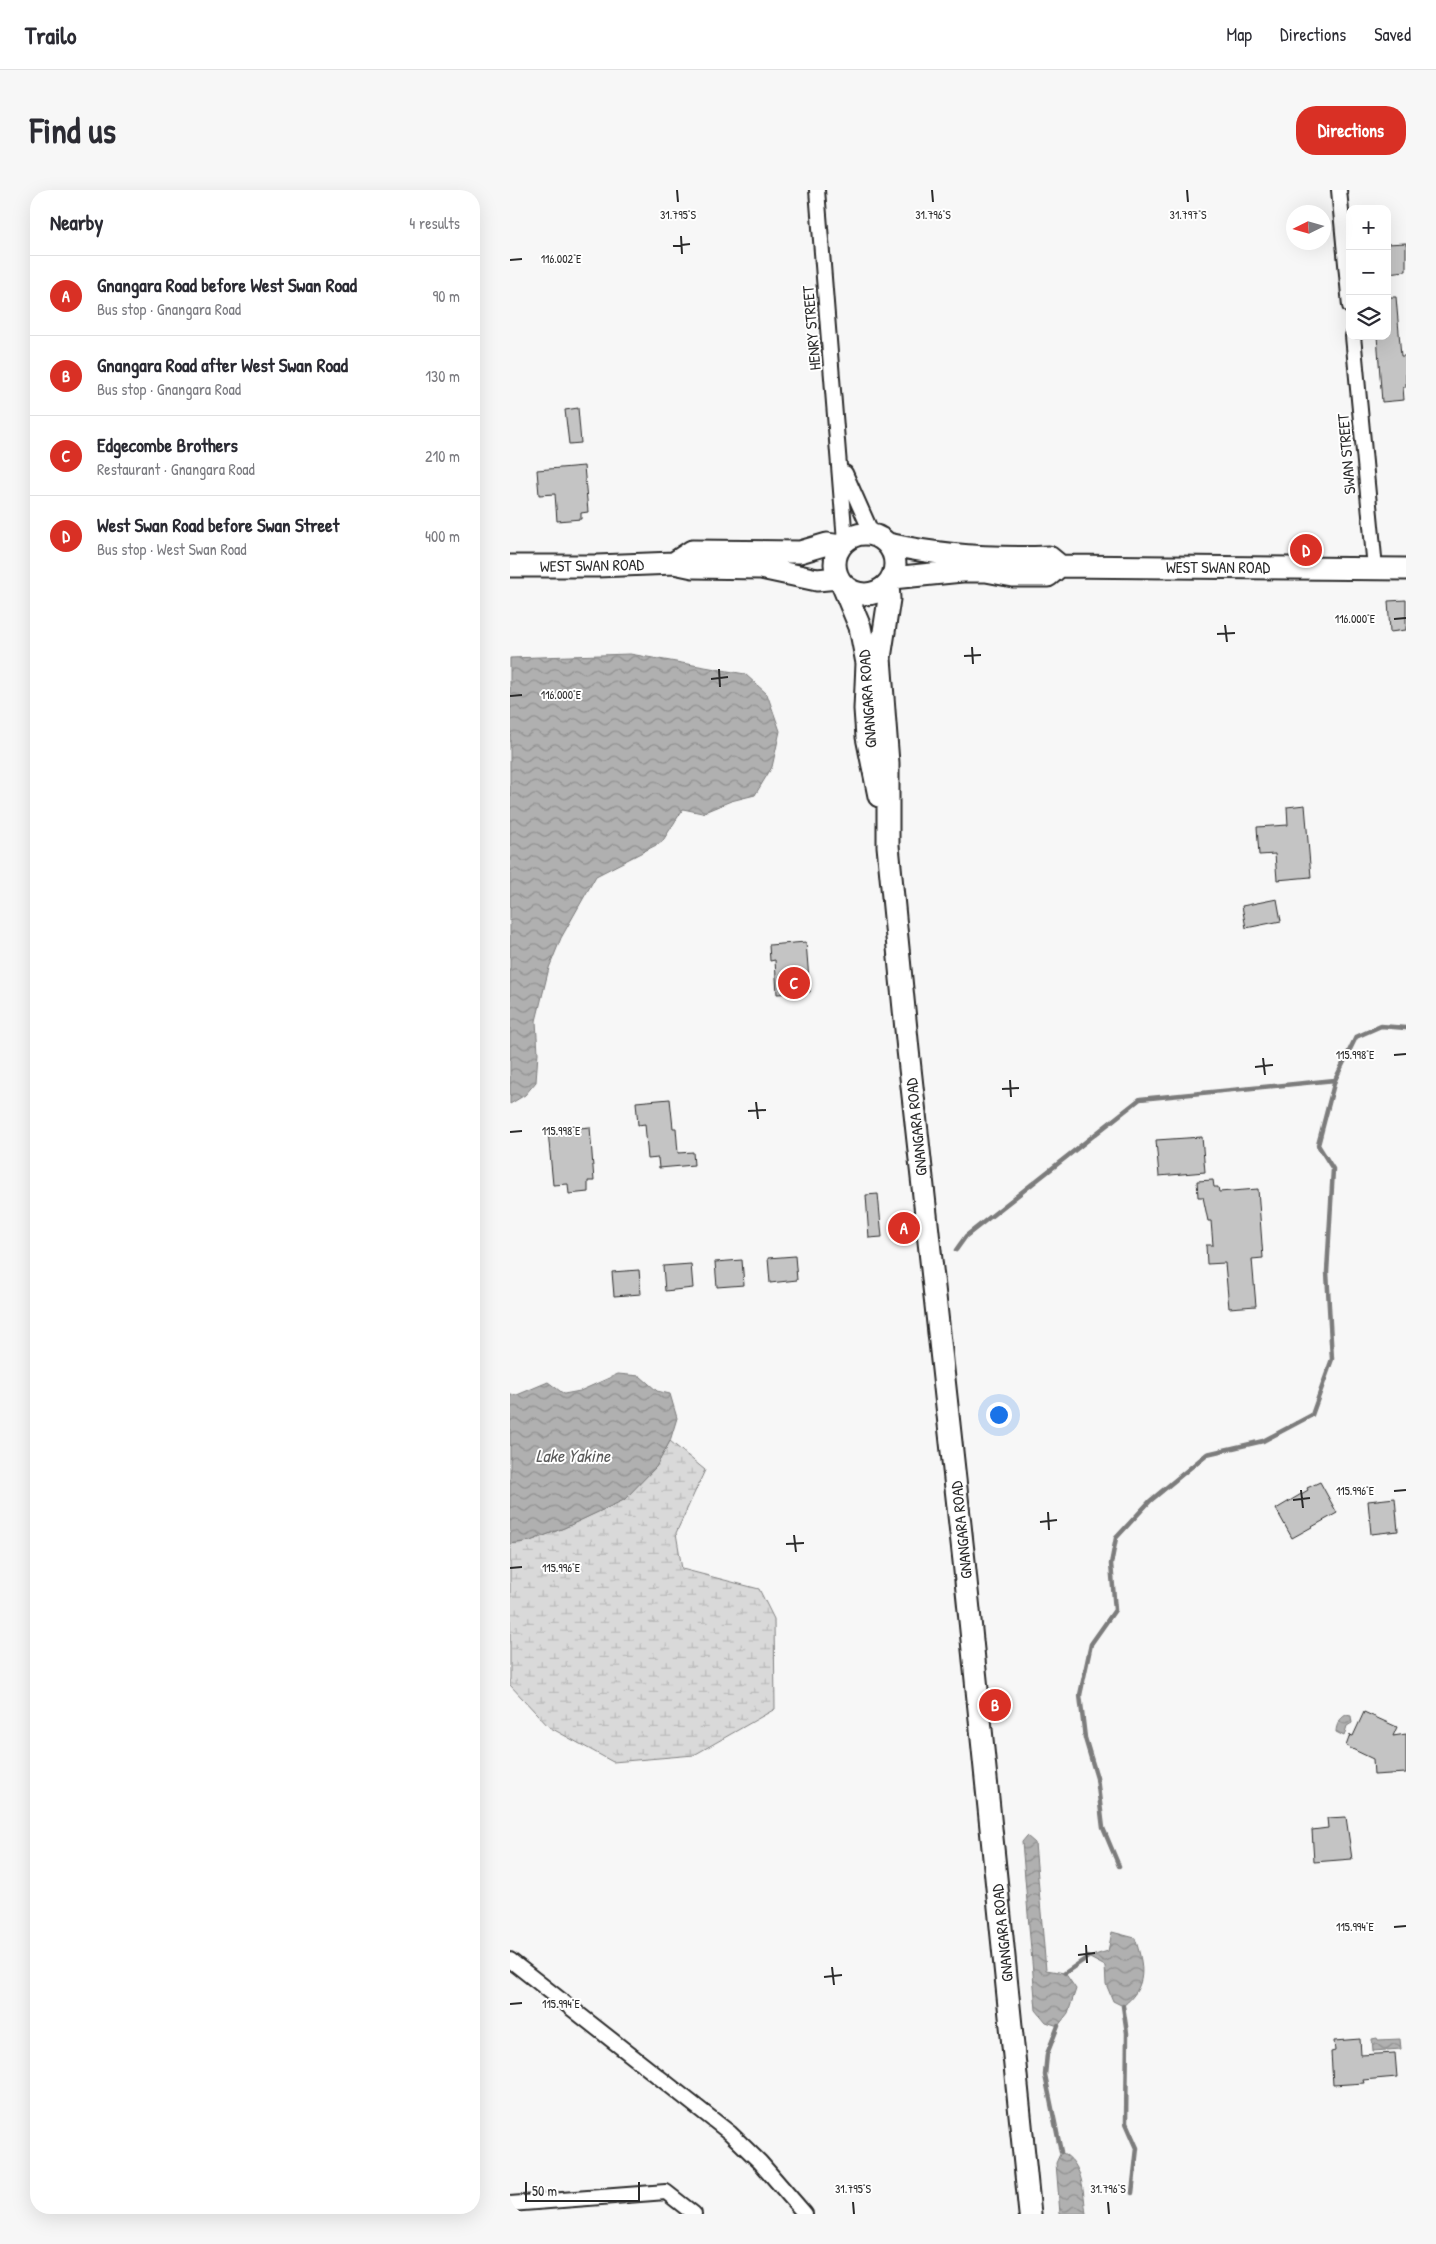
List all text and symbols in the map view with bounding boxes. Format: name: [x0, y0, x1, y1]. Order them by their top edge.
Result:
text: Trailo: [25, 19, 76, 51]
text: Map: [1227, 22, 1252, 47]
text: Directions: [1280, 22, 1346, 47]
text: Saved: [1374, 22, 1411, 47]
button: Directions: [1296, 106, 1406, 155]
text: Find us: [30, 107, 116, 154]
north arrow: [1286, 205, 1331, 250]
map controls: [1346, 205, 1391, 340]
button: +: [1346, 205, 1391, 250]
text: 31.795°S: [660, 206, 696, 223]
text: 31.796°S: [915, 206, 951, 223]
text: 31.797°S: [1170, 206, 1207, 223]
text: Nearby: [50, 208, 103, 237]
text: 4 results: [409, 212, 460, 234]
text: 116.002°E: [541, 250, 582, 267]
button: −: [1346, 250, 1391, 295]
text: Gnangara Road before West Swan Road: [97, 272, 357, 298]
street label: HENRY STREET: [796, 284, 826, 371]
text: A: [62, 285, 70, 307]
text: 90 m: [432, 285, 460, 307]
button: layers: [1346, 295, 1391, 340]
text: Bus stop · Gnangara Road: [97, 298, 241, 320]
text: Gnangara Road after West Swan Road: [97, 352, 348, 378]
text: B: [62, 365, 70, 387]
text: 130 m: [425, 365, 460, 387]
text: Bus stop · Gnangara Road: [97, 378, 241, 400]
street label: SWAN STREET: [1331, 412, 1360, 495]
text: Edgecombe Brothers: [97, 432, 238, 458]
text: C: [62, 445, 70, 467]
text: 210 m: [425, 445, 460, 467]
text: Restaurant · Gnangara Road: [97, 458, 255, 480]
text: West Swan Road before Swan Street: [97, 512, 339, 538]
text: D: [62, 525, 70, 547]
text: 400 m: [425, 525, 460, 547]
pin: D: [1290, 531, 1322, 569]
text: Bus stop · West Swan Road: [97, 538, 247, 560]
street label: WEST SWAN ROAD: [540, 553, 645, 577]
street label: WEST SWAN ROAD: [1166, 556, 1270, 578]
text: 116.000°E: [1335, 610, 1376, 627]
street label: GNANGARA ROAD: [853, 649, 881, 749]
text: 116.000°E: [541, 686, 582, 703]
pin: C: [778, 964, 810, 1002]
text: 115.998°E: [1336, 1046, 1375, 1063]
street label: GNANGARA ROAD: [900, 1077, 932, 1177]
text: 115.998°E: [542, 1122, 581, 1139]
pin: A: [888, 1209, 920, 1247]
your location: [986, 1402, 1012, 1428]
water label: Lake Yakine: [536, 1443, 611, 1468]
street label: GNANGARA ROAD: [945, 1480, 977, 1580]
text: 115.996°E: [1336, 1482, 1375, 1499]
text: 115.996°E: [542, 1559, 581, 1576]
pin: B: [979, 1686, 1011, 1724]
street label: GNANGARA ROAD: [986, 1883, 1018, 1983]
text: 115.994°E: [1336, 1918, 1375, 1935]
text: 115.994°E: [542, 1995, 581, 2012]
scale bar: [525, 2179, 640, 2202]
text: 31.795°S: [835, 2180, 871, 2197]
text: 31.796°S: [1090, 2180, 1126, 2197]
text: 50 m: [532, 2181, 557, 2200]

